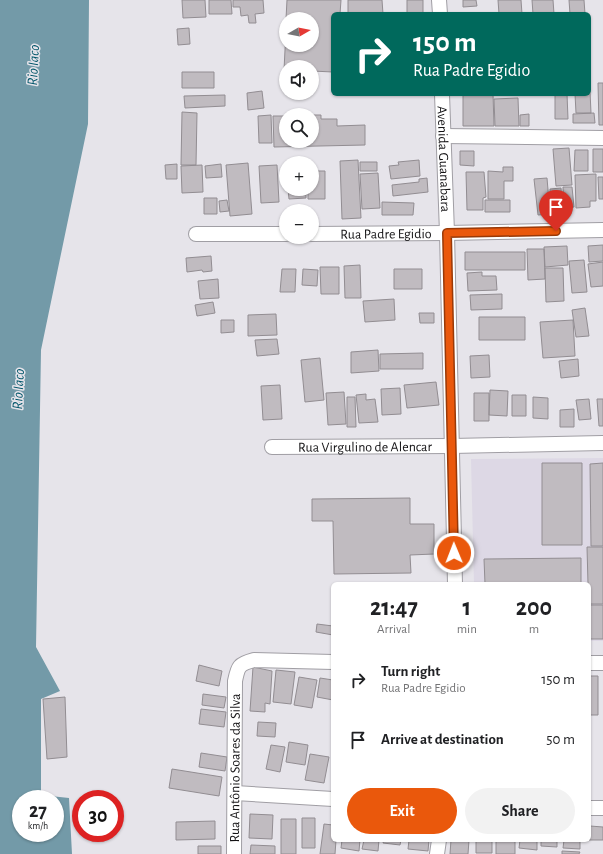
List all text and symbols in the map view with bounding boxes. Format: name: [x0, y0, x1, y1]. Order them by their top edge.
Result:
north arrow: [279, 12, 319, 52]
map controls: [279, 12, 319, 244]
icon: right: [347, 28, 399, 80]
text: 150 m: [413, 29, 477, 57]
water label: Rio Iaco: [25, 44, 42, 86]
button: sound: [279, 60, 319, 100]
text: Rua Padre Egidio: [413, 62, 530, 80]
street label: Avenida Guanabara: [434, 106, 452, 213]
button: search: [279, 108, 319, 148]
button: +: [279, 156, 319, 196]
pin: [539, 190, 573, 231]
icon: arrive: [545, 196, 567, 218]
button: −: [279, 204, 319, 244]
street label: Rua Padre Egidio: [340, 227, 432, 242]
water label: Rio Iaco: [10, 368, 27, 410]
street label: Rua Virgulino de Alencar: [298, 440, 432, 455]
position arrow: [433, 532, 475, 574]
text: 21:47: [370, 596, 418, 620]
text: 1: [462, 596, 471, 620]
text: 200: [516, 596, 552, 620]
text: Arrival: [377, 623, 411, 636]
text: min: [457, 623, 477, 636]
text: m: [529, 623, 539, 636]
text: Turn right: [381, 664, 440, 679]
icon: right: [347, 669, 369, 691]
text: 150 m: [541, 672, 575, 687]
text: Rua Padre Egidio: [381, 682, 466, 695]
street label: Rua Antônio Soares da Silva: [228, 693, 243, 843]
icon: arrive: [347, 729, 369, 751]
text: Arrive at destination: [381, 732, 504, 747]
text: 50 m: [546, 732, 575, 747]
button: Exit: [347, 788, 457, 834]
button: Share: [465, 788, 575, 834]
speed limit sign: 30: [72, 790, 124, 842]
text: 27: [29, 801, 47, 821]
text: km/h: [28, 821, 48, 831]

